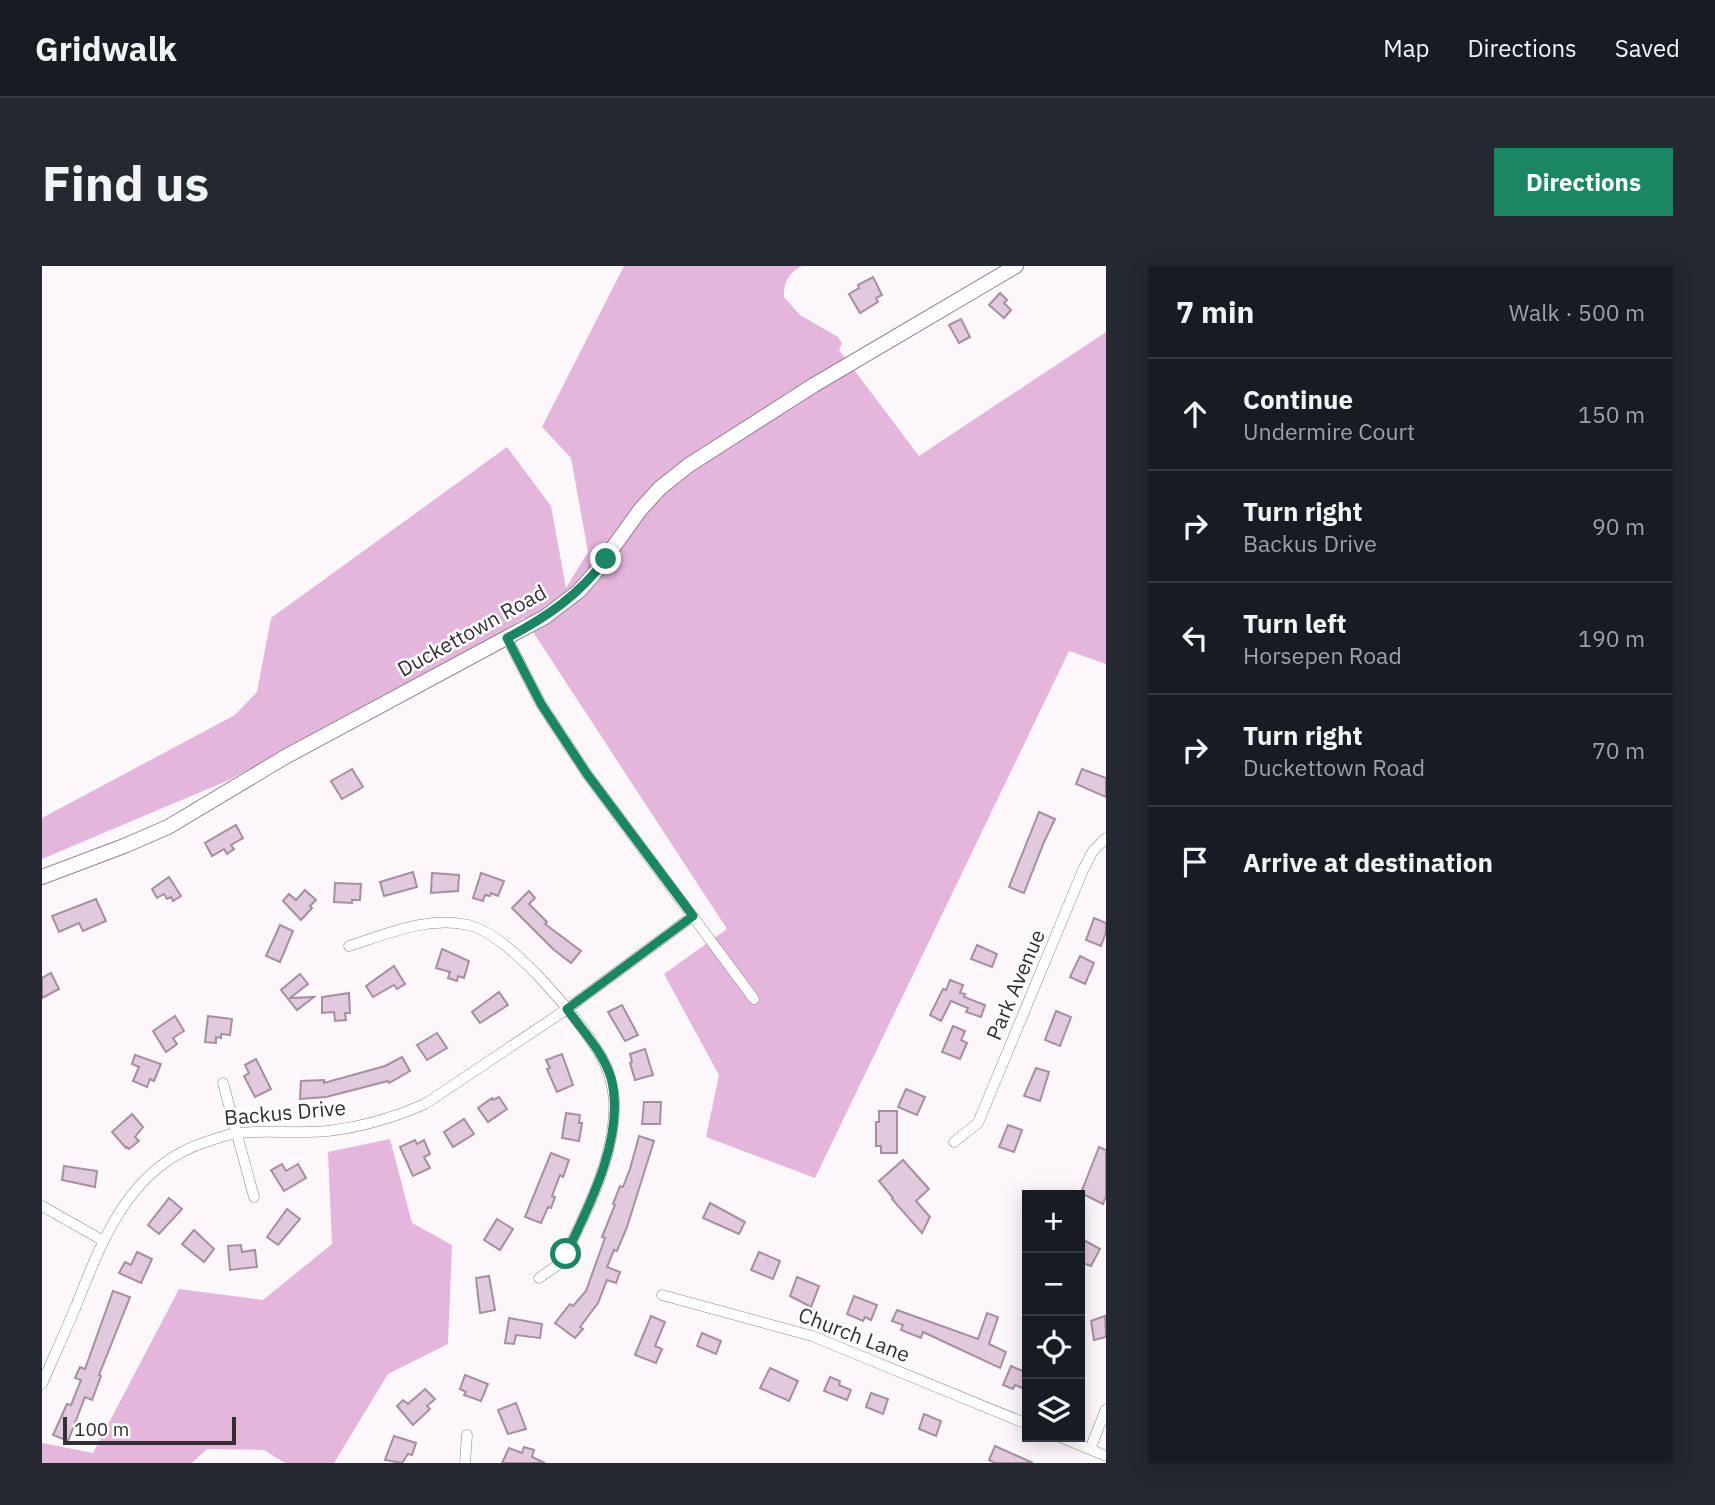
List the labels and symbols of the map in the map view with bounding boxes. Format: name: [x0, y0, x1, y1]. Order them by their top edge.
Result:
route end: [590, 543, 621, 574]
street label: Duckettown Road: [392, 578, 551, 683]
street label: Park Avenue: [979, 925, 1051, 1044]
street label: Backus Drive: [223, 1093, 347, 1131]
route start: [550, 1238, 581, 1269]
street label: Church Lane: [795, 1300, 914, 1368]
scale bar: [63, 1414, 236, 1446]

